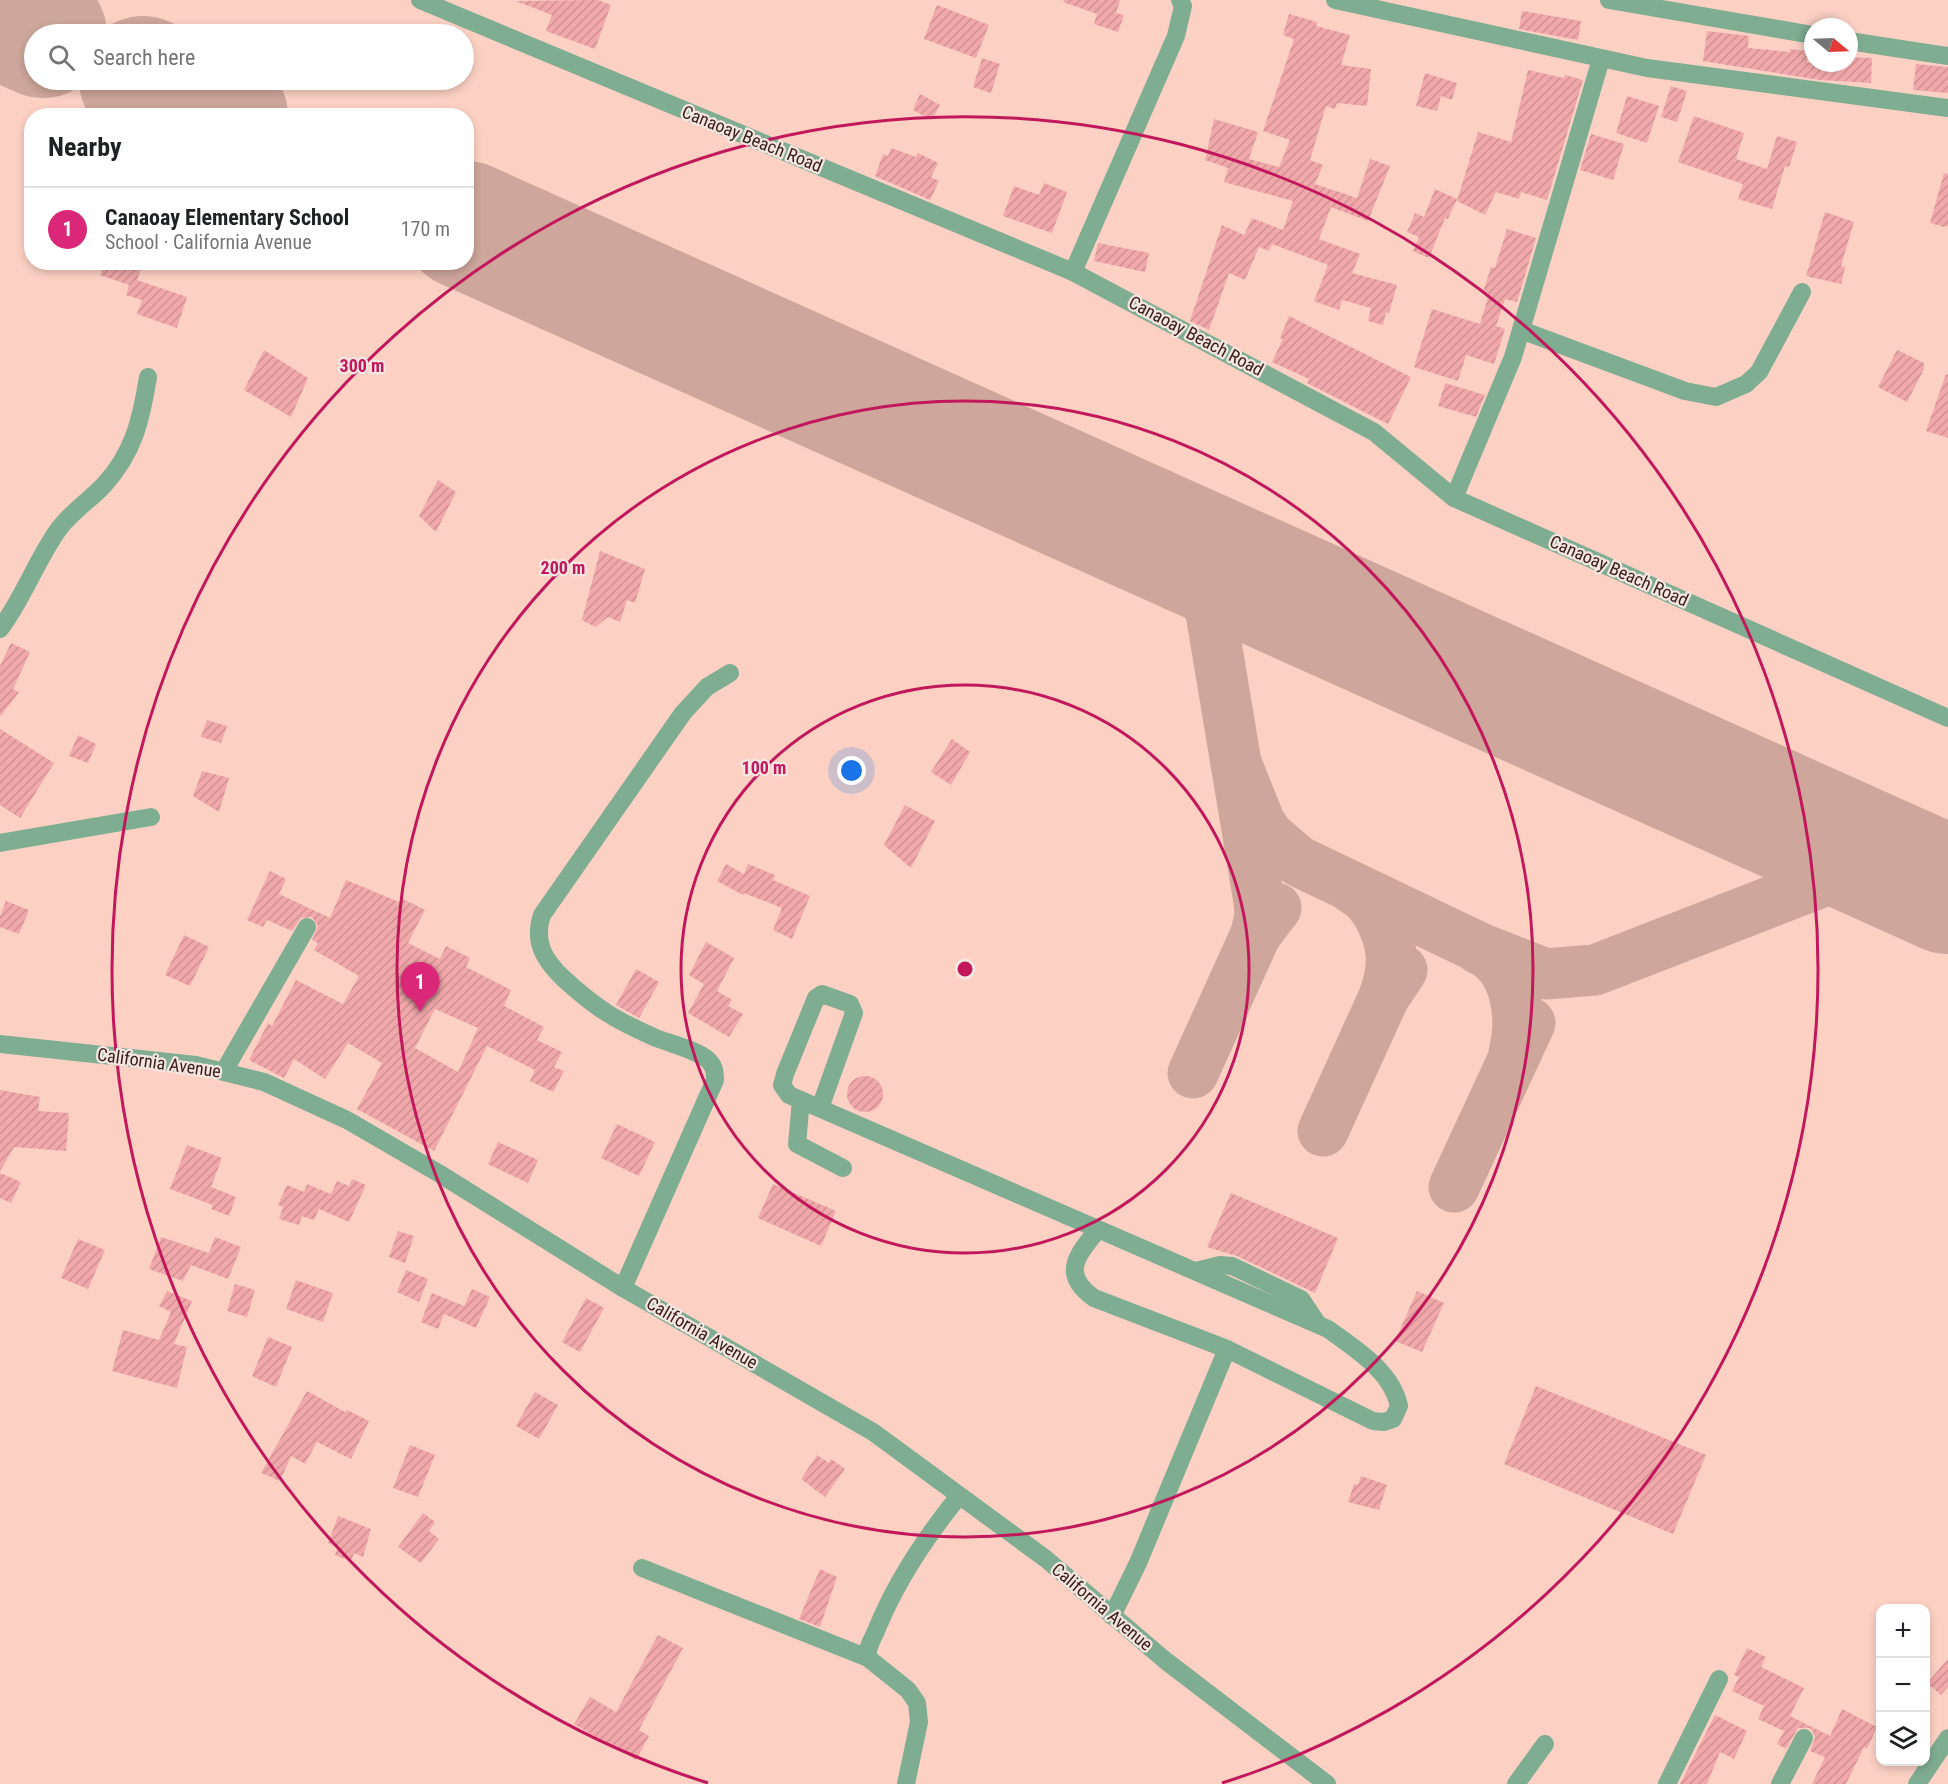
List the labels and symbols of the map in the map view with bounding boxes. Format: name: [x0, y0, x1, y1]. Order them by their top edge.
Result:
north arrow: [1804, 18, 1858, 72]
street label: Canaoay Beach Road: [679, 101, 825, 176]
street label: Canaoay Beach Road: [1125, 291, 1267, 380]
text: 300 m: [340, 355, 384, 376]
street label: Canaoay Beach Road: [1547, 531, 1692, 611]
text: 200 m: [541, 557, 585, 578]
your location: [837, 756, 866, 785]
text: 100 m: [742, 757, 786, 778]
centre of rings: [955, 959, 975, 979]
pin: 1: [400, 962, 440, 1012]
street label: California Avenue: [96, 1043, 222, 1082]
street label: California Avenue: [643, 1292, 762, 1373]
street label: California Avenue: [1048, 1558, 1157, 1655]

